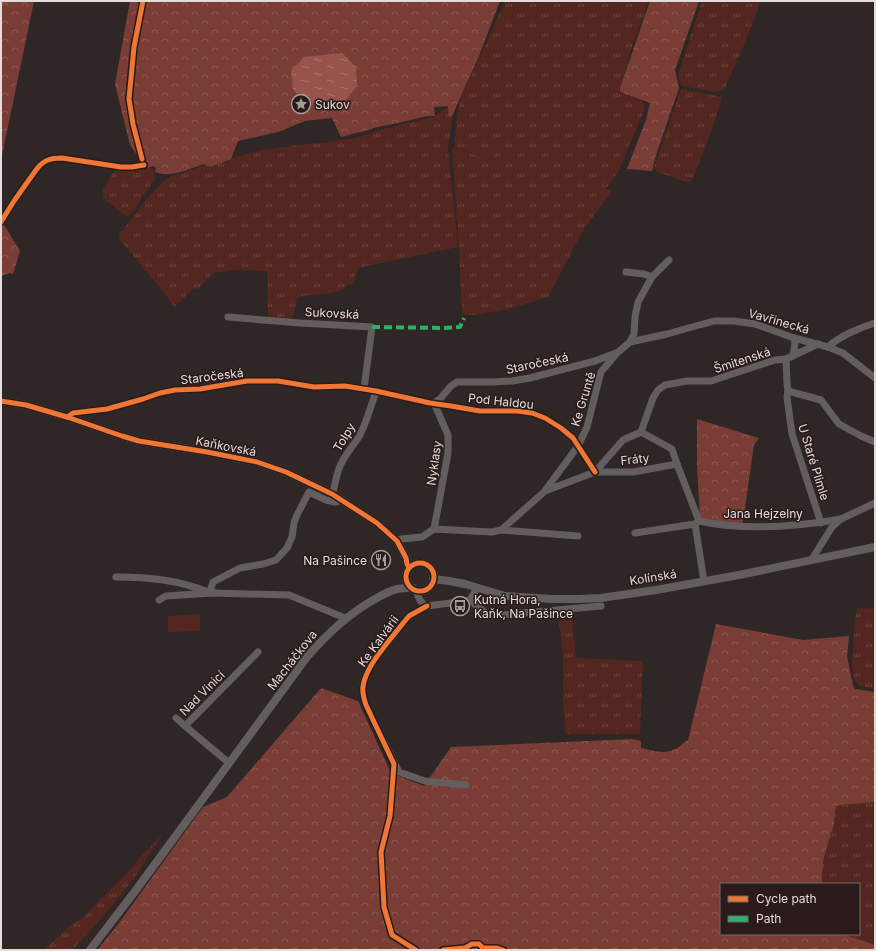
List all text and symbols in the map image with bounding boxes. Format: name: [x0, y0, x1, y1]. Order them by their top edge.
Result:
place icon: Sukov: [290, 93, 312, 115]
place label: Sukov: [315, 97, 350, 112]
street label: Sukovská: [304, 304, 360, 322]
street label: Vavřinecká: [747, 305, 811, 337]
street label: Šmitenská: [712, 344, 772, 376]
street label: Staročeská: [504, 349, 570, 377]
street label: Staročeská: [180, 365, 244, 387]
street label: Ke Gruntě: [568, 370, 598, 428]
street label: Pod Haldou: [468, 390, 534, 412]
street label: Tolpy: [330, 420, 358, 454]
street label: U Staré Plimle: [795, 422, 833, 502]
street label: Kaňkovská: [194, 433, 258, 459]
street label: Nyklasy: [423, 439, 445, 486]
street label: Fráty: [620, 450, 650, 468]
street label: Jana Hejzelny: [723, 506, 803, 521]
restaurant icon: Na Pašince: [370, 549, 392, 571]
place label: Na Pašince: [303, 553, 367, 568]
street label: Kolínská: [628, 566, 678, 588]
place label: Kutná Hora, Kaňk, Na Pašince: [474, 592, 573, 621]
bus stop icon: Kutná Hora, Kaňk, Na Pašince: [449, 595, 471, 617]
street label: Ke Kalvárii: [354, 612, 402, 670]
street label: Macháčkova: [264, 627, 320, 693]
street label: Nad Vinicí: [176, 667, 228, 719]
legend: [720, 883, 860, 935]
text: Cycle path: [756, 891, 817, 906]
text: Path: [756, 911, 781, 926]

